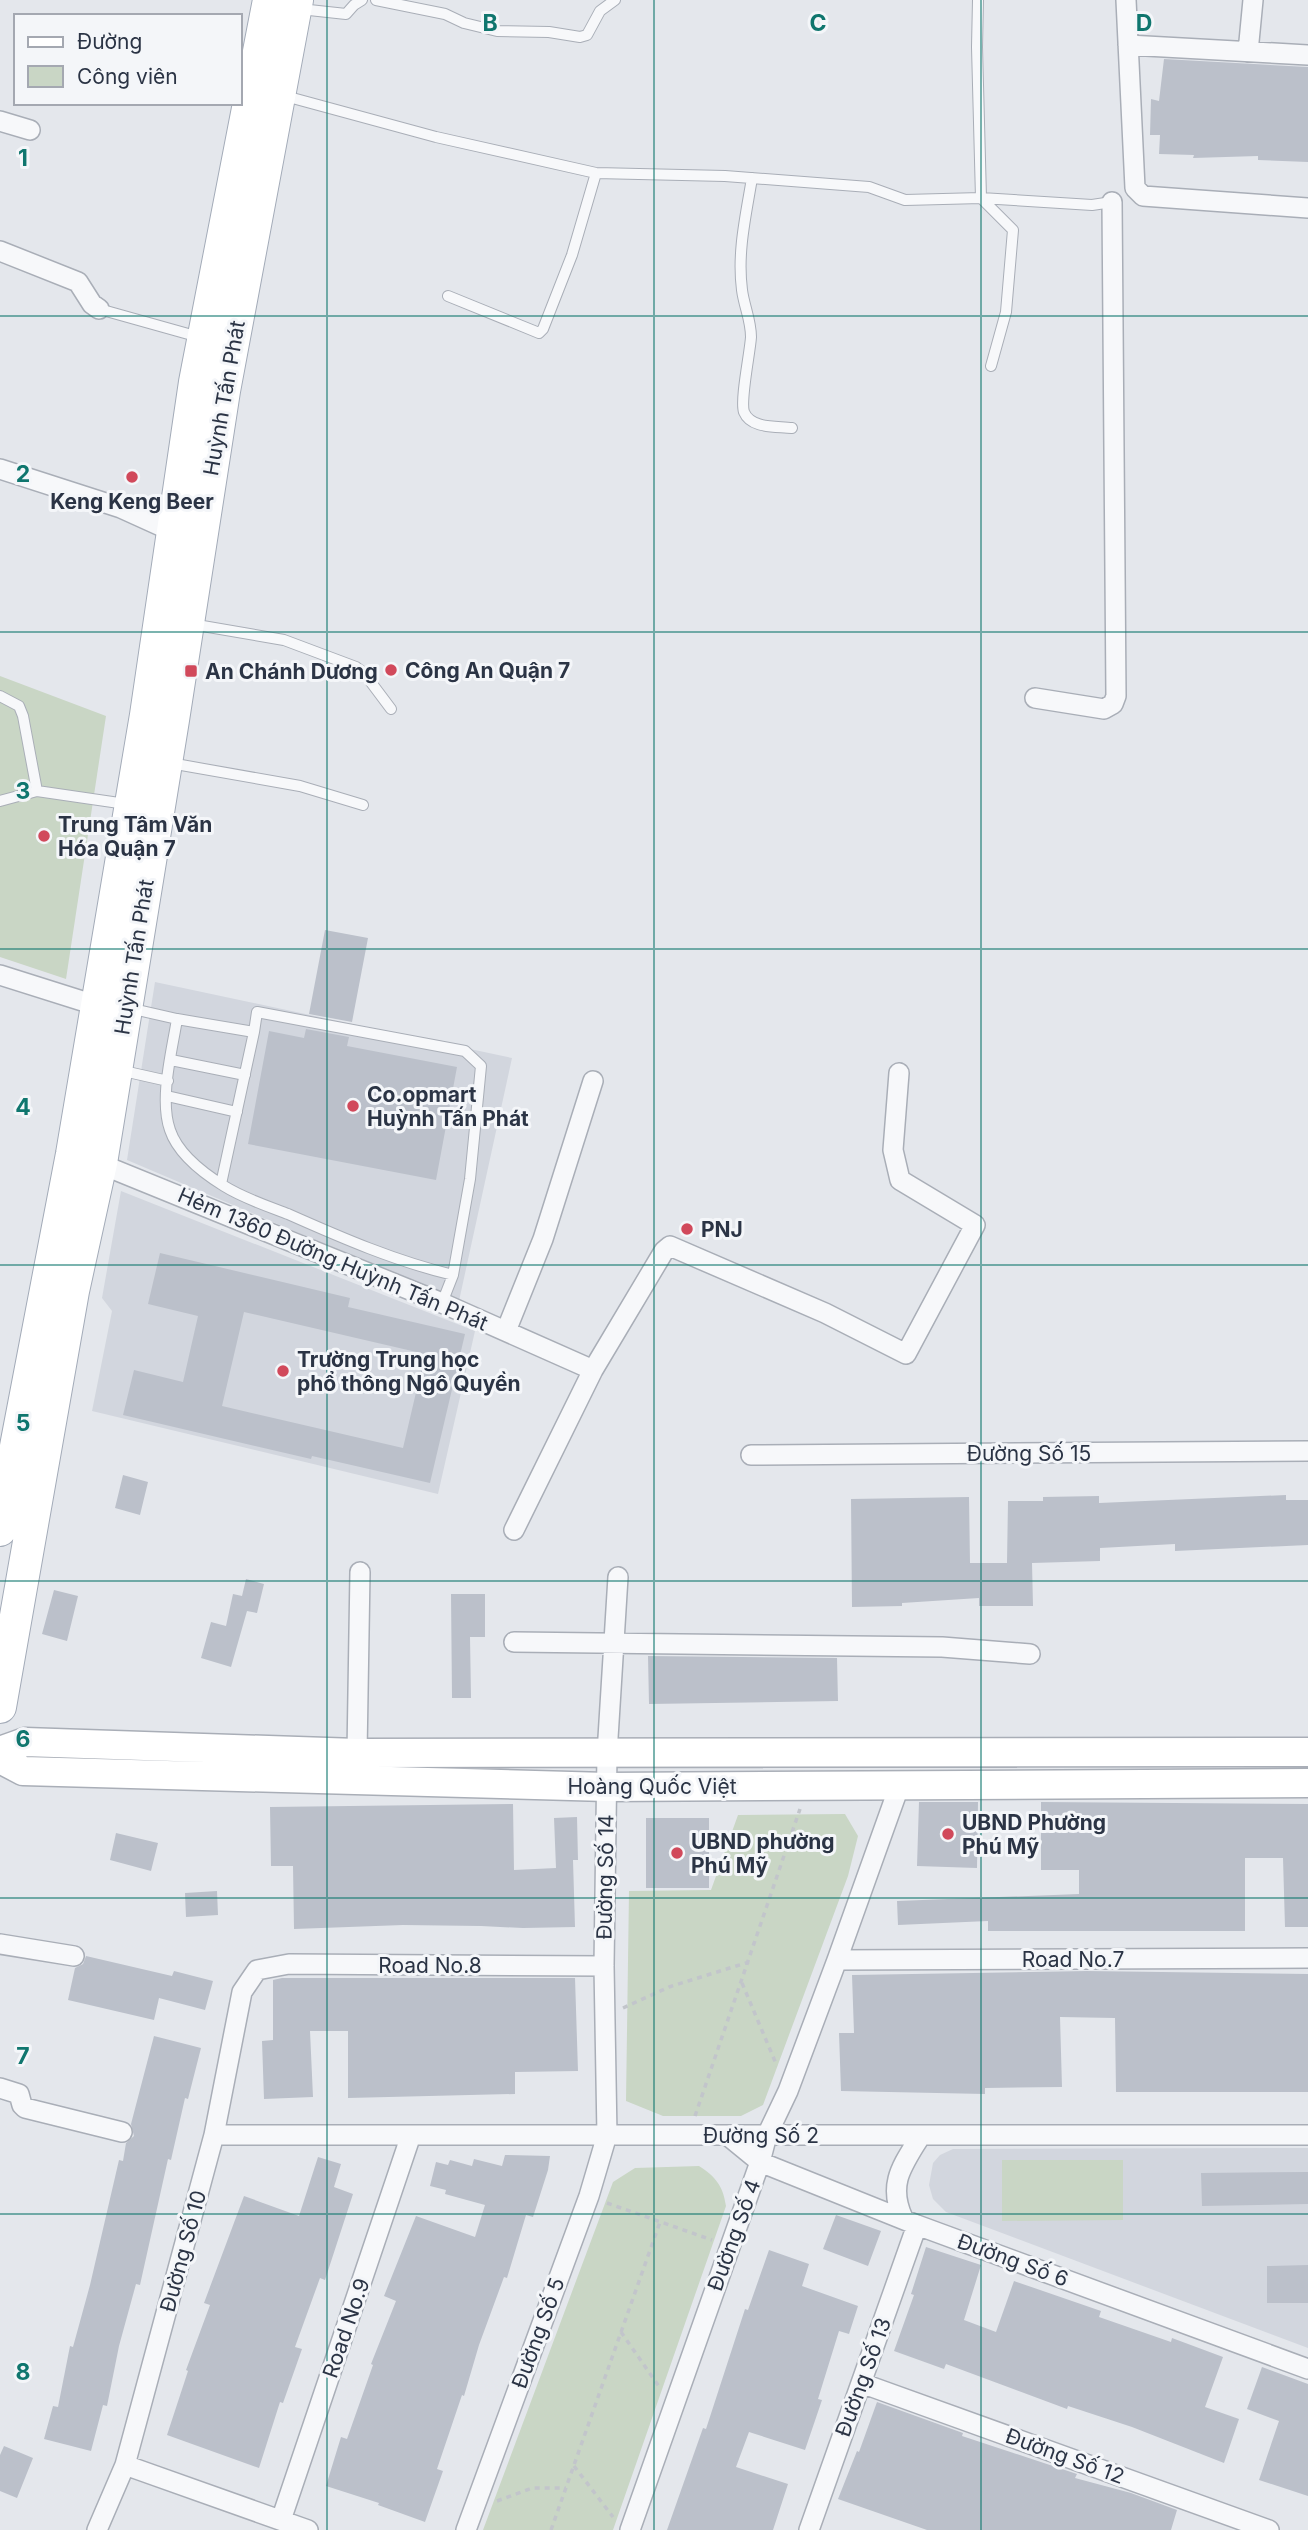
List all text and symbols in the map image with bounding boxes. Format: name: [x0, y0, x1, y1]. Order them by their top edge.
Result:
text: B: [482, 9, 498, 37]
text: C: [809, 9, 827, 37]
text: D: [1136, 9, 1152, 37]
legend: [14, 14, 242, 105]
text: Đường: [77, 29, 142, 54]
text: Công viên: [77, 64, 178, 89]
text: 1: [18, 144, 28, 172]
street label: Huỳnh Tấn Phát: [198, 318, 250, 478]
text: 2: [16, 460, 30, 488]
marker: Keng Keng Beer: [124, 469, 140, 485]
place label: Keng Keng Beer: [50, 489, 214, 514]
place label: Công An Quận 7: [405, 658, 570, 683]
place label: An Chánh Dương: [205, 659, 378, 684]
marker: Công An Quận 7: [383, 662, 399, 678]
marker: An Chánh Dương: [183, 663, 199, 679]
text: 3: [16, 777, 30, 805]
place label: Trung Tâm Văn Hóa Quận 7: [58, 812, 212, 861]
marker: Trung Tâm Văn Hóa Quận 7: [36, 828, 52, 844]
street label: Huỳnh Tấn Phát: [109, 877, 159, 1037]
place label: Co.opmart Huỳnh Tấn Phát: [367, 1082, 529, 1131]
text: 4: [15, 1093, 31, 1121]
marker: Co.opmart Huỳnh Tấn Phát: [345, 1098, 361, 1114]
street label: Hẻm 1360 Đường Huỳnh Tấn Phát: [174, 1182, 492, 1336]
place label: PNJ: [701, 1217, 743, 1242]
marker: PNJ: [679, 1221, 695, 1237]
place label: Trường Trung học phổ thông Ngô Quyền: [297, 1347, 521, 1396]
marker: Trường Trung học phổ thông Ngô Quyền: [275, 1363, 291, 1379]
text: 5: [16, 1409, 30, 1437]
street label: Đường Số 15: [967, 1441, 1091, 1466]
text: 6: [16, 1725, 30, 1753]
street label: Hoàng Quốc Việt: [567, 1774, 737, 1799]
place label: UBND Phường Phú Mỹ: [962, 1810, 1106, 1859]
street label: Đường Số 14: [591, 1814, 619, 1940]
marker: UBND Phường Phú Mỹ: [940, 1826, 956, 1842]
place label: UBND phường Phú Mỹ: [691, 1829, 835, 1878]
marker: UBND phường Phú Mỹ: [669, 1845, 685, 1861]
street label: Road No.7: [1022, 1947, 1124, 1972]
street label: Road No.8: [378, 1953, 482, 1978]
text: 7: [16, 2042, 30, 2070]
street label: Đường Số 2: [703, 2123, 819, 2148]
street label: Đường Số 4: [702, 2176, 766, 2294]
street label: Đường Số 10: [155, 2187, 211, 2315]
street label: Đường Số 6: [954, 2228, 1072, 2292]
street label: Đường Số 5: [506, 2274, 570, 2392]
street label: Road No.9: [317, 2275, 375, 2381]
street label: Đường Số 13: [830, 2314, 896, 2440]
text: 8: [16, 2358, 30, 2386]
street label: Đường Số 12: [1002, 2423, 1128, 2489]

